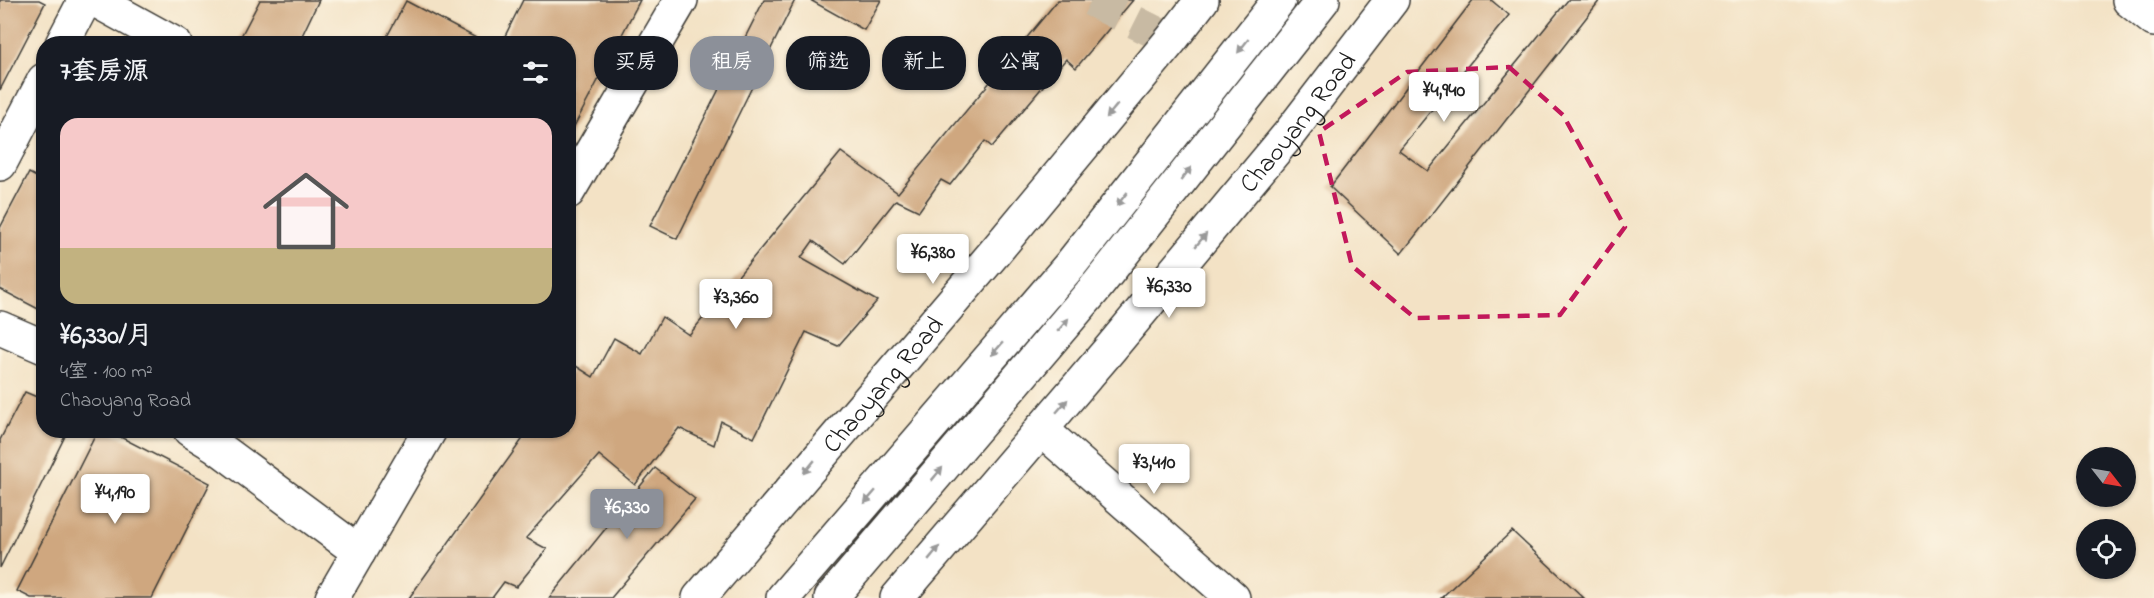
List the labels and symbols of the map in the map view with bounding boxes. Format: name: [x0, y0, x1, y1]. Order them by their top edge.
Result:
one-way arrow: [1237, 38, 1250, 54]
street label: Chaoyang Road: [1232, 45, 1367, 202]
pin: ¥4,940: [1395, 72, 1493, 123]
one-way arrow: [1106, 103, 1119, 118]
one-way arrow: [1179, 166, 1192, 181]
one-way arrow: [1116, 191, 1129, 207]
one-way arrow: [1194, 232, 1207, 248]
pin: ¥6,380: [884, 234, 982, 285]
pin: ¥6,330: [1120, 268, 1218, 319]
pin: ¥3,360: [687, 279, 785, 330]
street label: Chaoyang Road: [815, 308, 955, 463]
one-way arrow: [1057, 317, 1070, 333]
one-way arrow: [991, 341, 1004, 357]
one-way arrow: [1055, 398, 1068, 413]
pin: ¥3,410: [1105, 444, 1203, 495]
north arrow: [2076, 447, 2136, 507]
one-way arrow: [803, 459, 816, 474]
one-way arrow: [930, 467, 943, 482]
pin: ¥4,190: [66, 474, 164, 525]
pin: ¥6,330: [578, 489, 676, 540]
one-way arrow: [864, 489, 877, 505]
one-way arrow: [928, 545, 941, 561]

